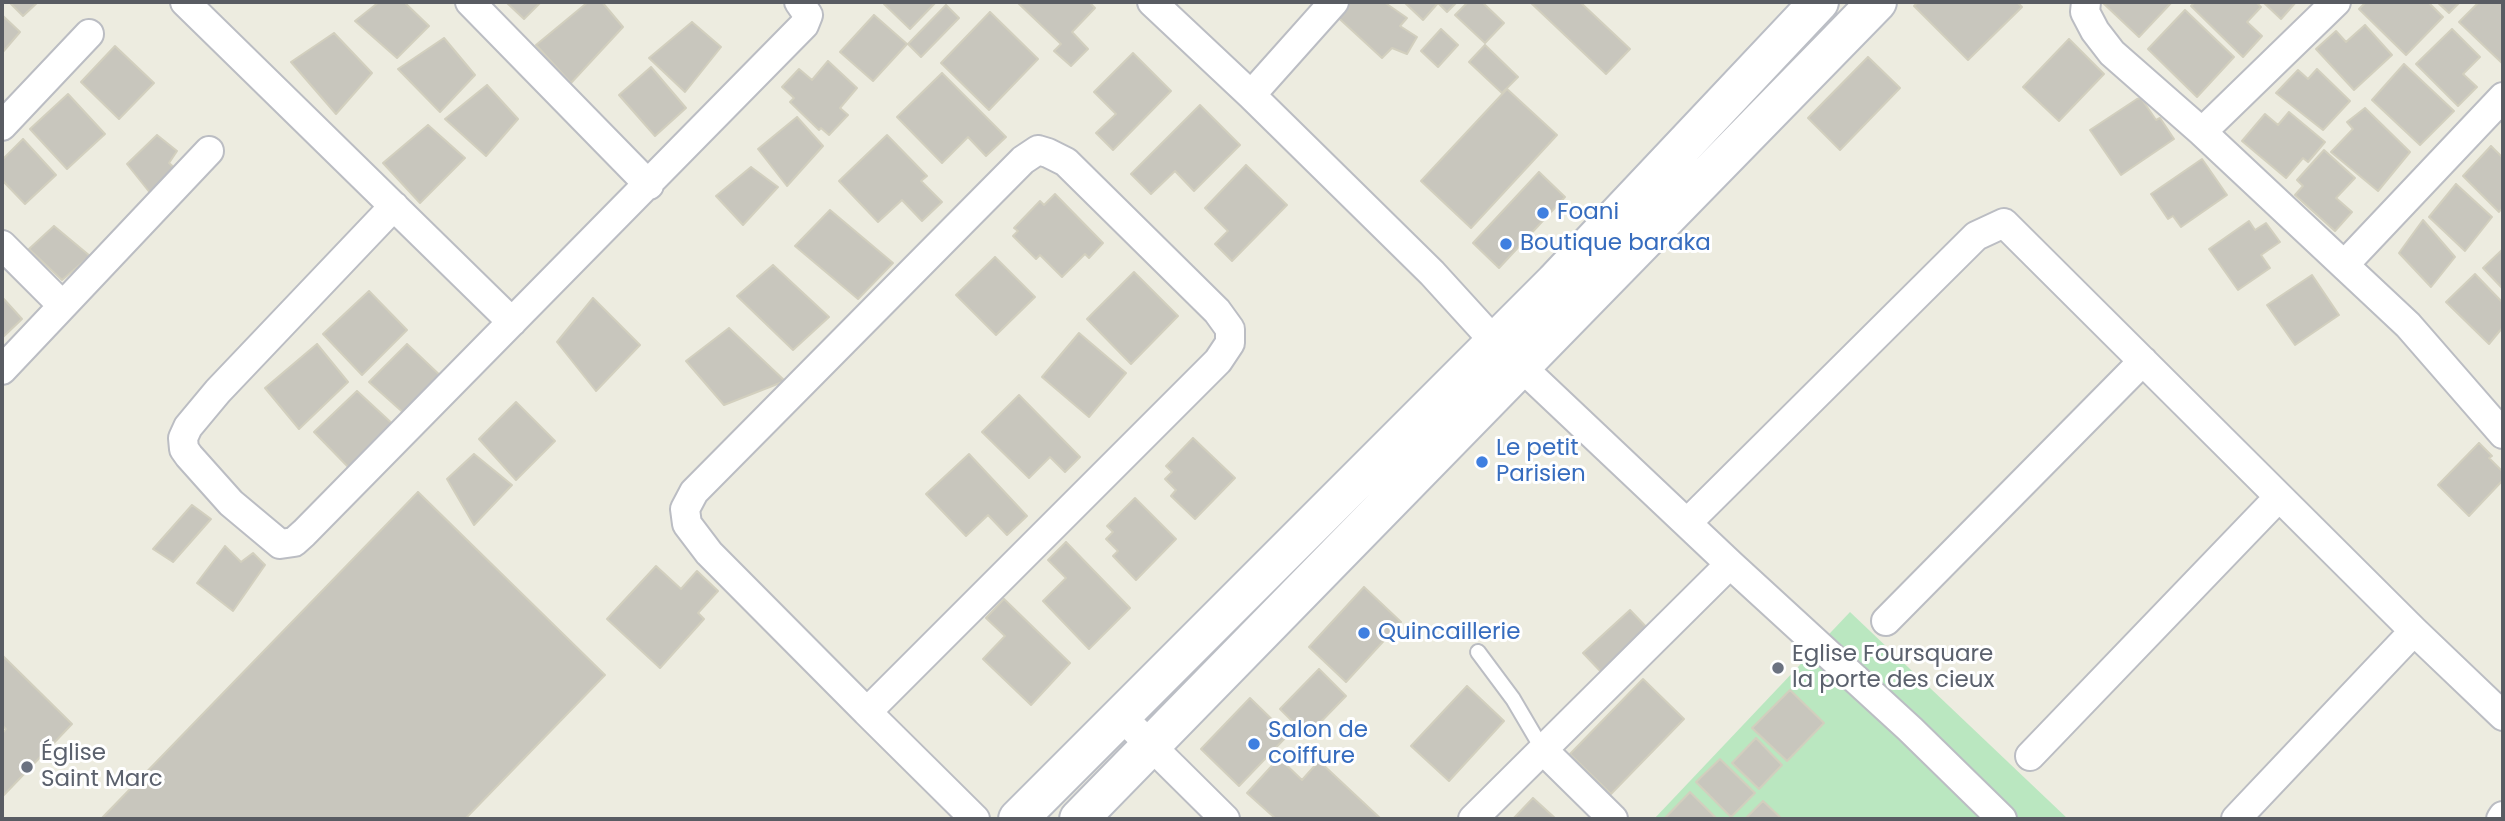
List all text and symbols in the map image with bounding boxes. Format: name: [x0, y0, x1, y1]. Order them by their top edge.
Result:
place label: Foani: [1557, 199, 1619, 227]
marker: Foani: [1535, 205, 1551, 221]
place label: Boutique baraka: [1520, 230, 1711, 258]
marker: Boutique baraka: [1498, 236, 1514, 252]
place label: Le petit Parisien: [1496, 435, 1586, 489]
marker: Le petit Parisien: [1474, 454, 1490, 470]
place label: Quincaillerie: [1378, 619, 1520, 647]
marker: Quincaillerie: [1356, 625, 1372, 641]
place label: Eglise Foursquare la porte des cieux: [1792, 641, 1995, 695]
marker: Eglise Foursquare la porte des cieux: [1770, 660, 1786, 676]
place label: Salon de coiffure: [1268, 717, 1368, 771]
marker: Salon de coiffure: [1246, 736, 1262, 752]
place label: Église Saint Marc: [41, 740, 163, 794]
marker: Église Saint Marc: [19, 759, 35, 775]

